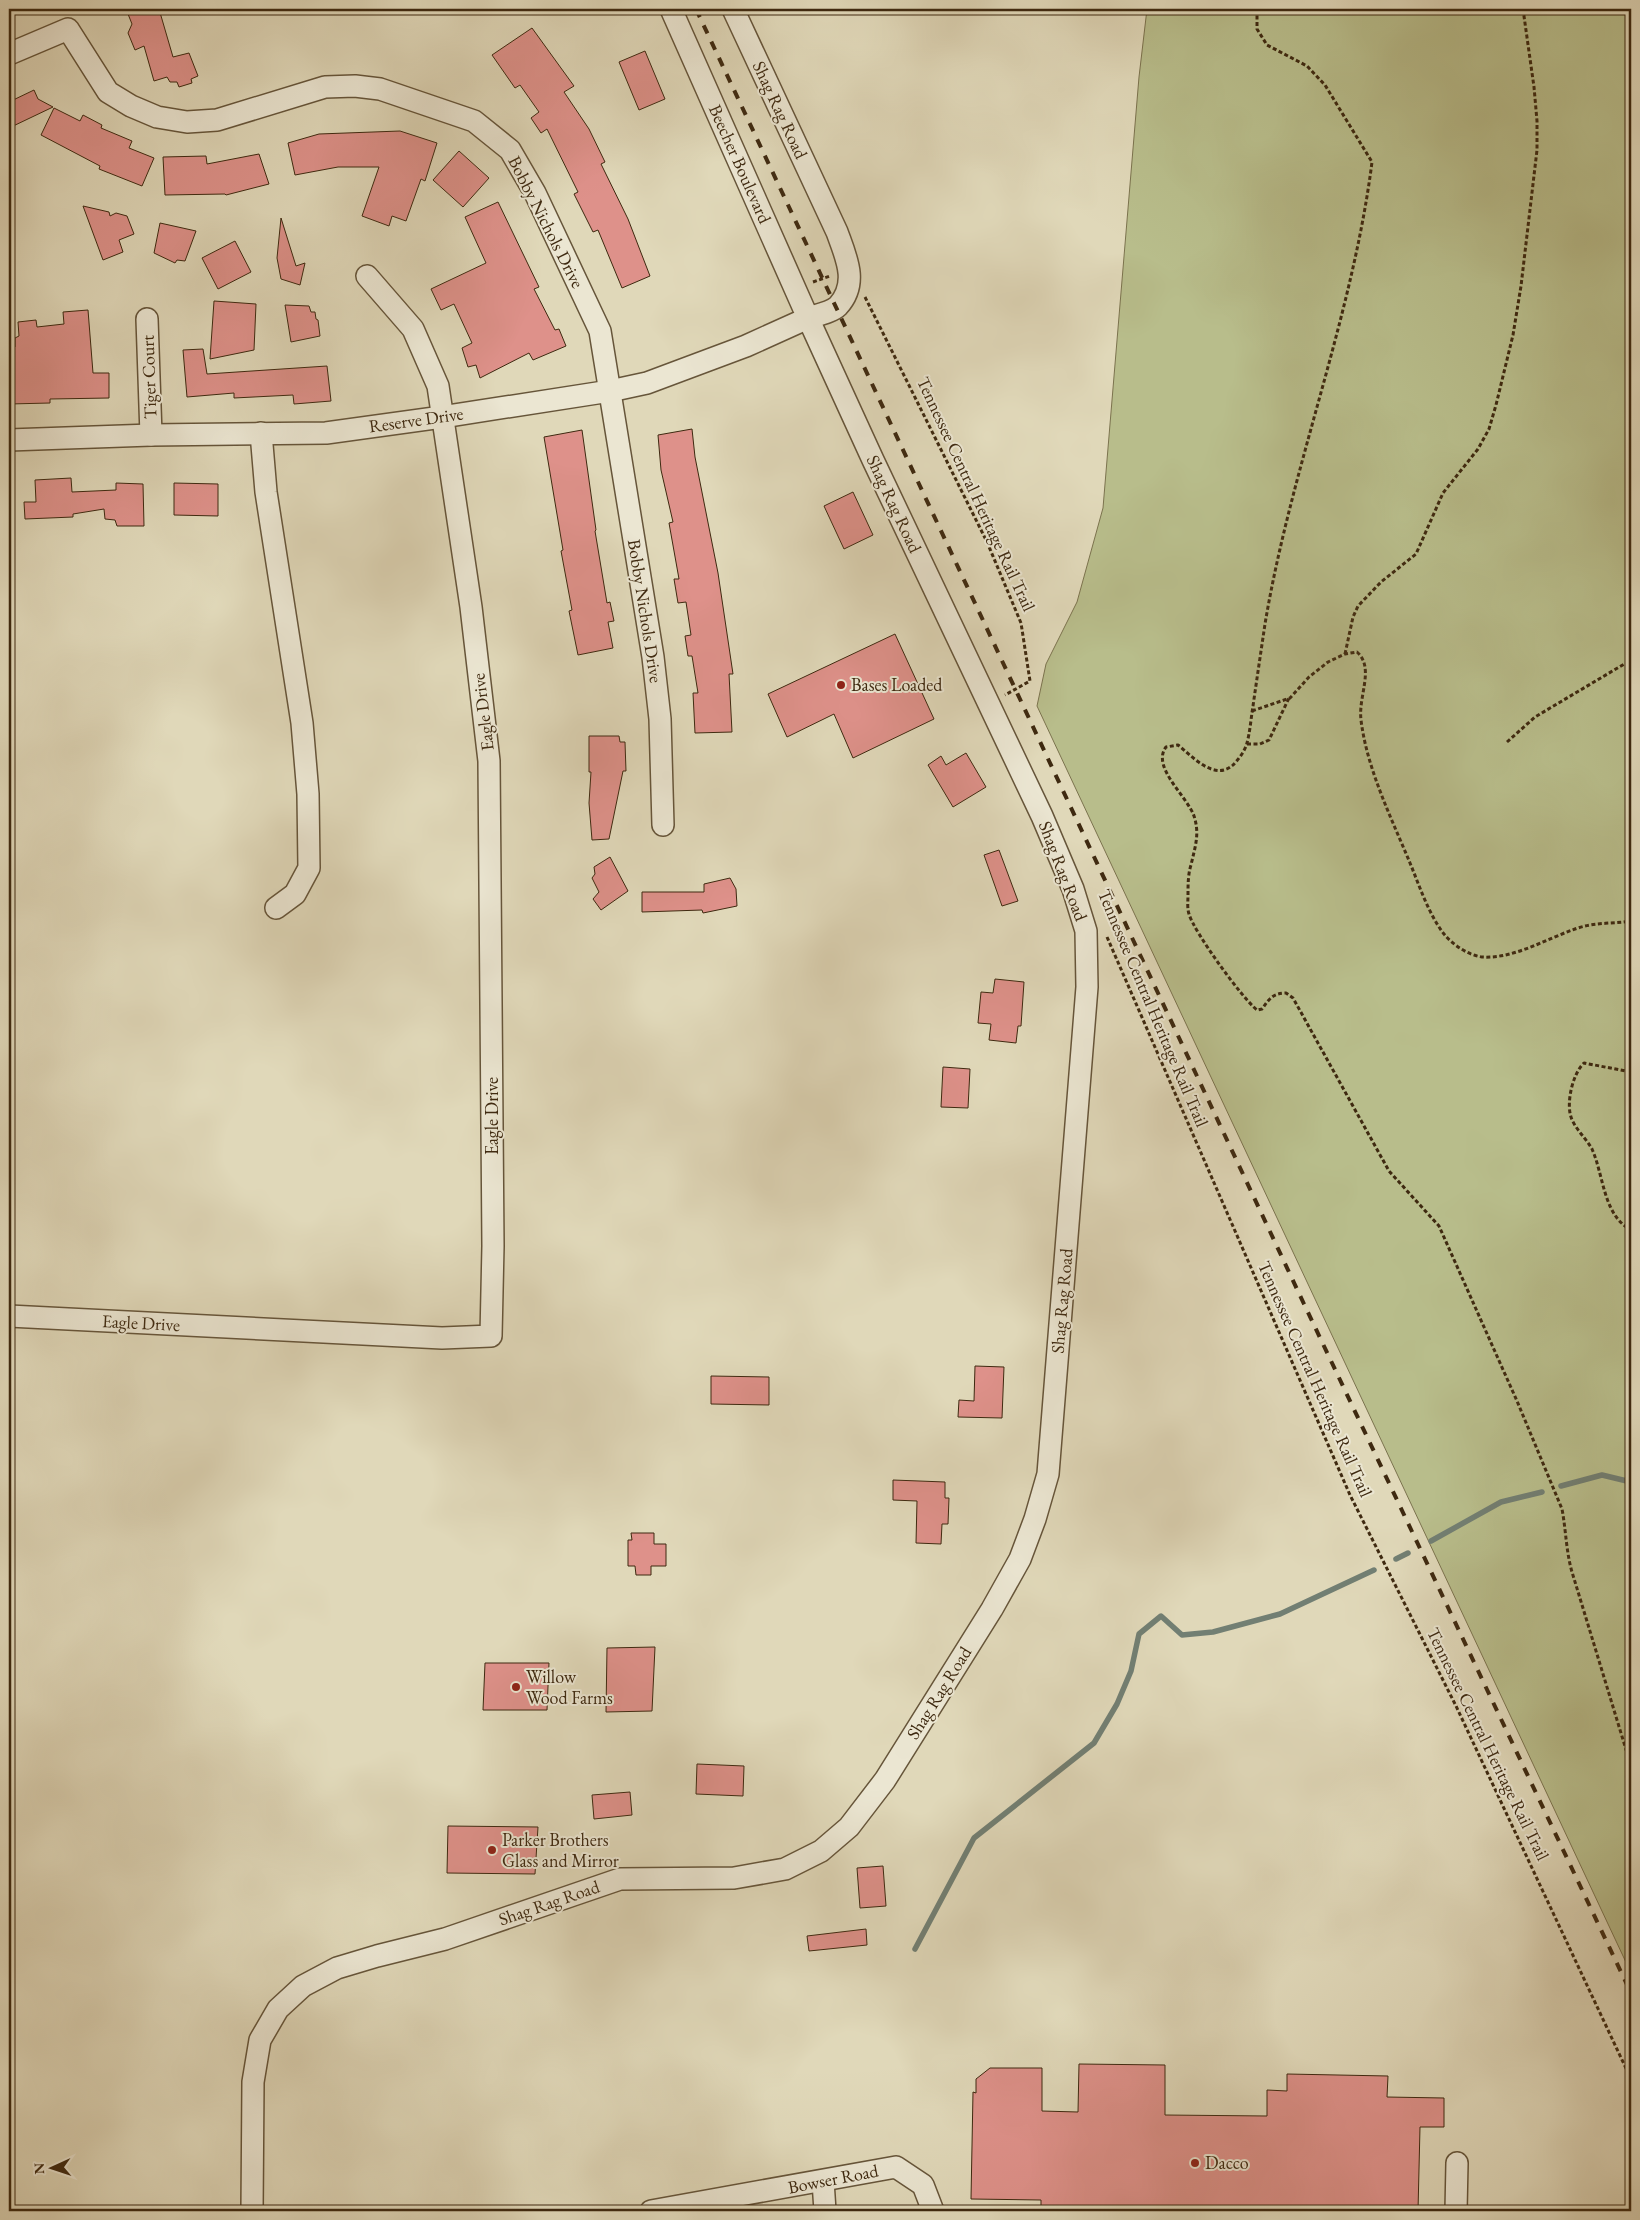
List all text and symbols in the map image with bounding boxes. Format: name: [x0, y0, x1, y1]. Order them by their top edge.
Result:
street label: Shag Rag Road: [748, 57, 814, 163]
street label: Beecher Boulevard: [704, 101, 777, 228]
street label: Bobby Nichols Drive: [503, 152, 590, 292]
street label: Tiger Court: [136, 334, 161, 419]
street label: Tennessee Central Heritage Rail Trail: [912, 373, 1041, 615]
street label: Reserve Drive: [367, 401, 465, 438]
street label: Shag Rag Road: [862, 451, 928, 557]
street label: Bobby Nichols Drive: [623, 537, 668, 684]
street label: Eagle Drive: [466, 672, 499, 752]
place label: Bases Loaded: [851, 673, 943, 696]
marker: Bases Loaded: [835, 679, 847, 691]
street label: Shag Rag Road: [1034, 818, 1093, 925]
street label: Tennessee Central Heritage Rail Trail: [1093, 885, 1214, 1130]
street label: Eagle Drive: [480, 1077, 503, 1155]
street label: Shag Rag Road: [1045, 1247, 1078, 1354]
street label: Tennessee Central Heritage Rail Trail: [1253, 1257, 1378, 1501]
street label: Eagle Drive: [101, 1309, 181, 1336]
street label: Tennessee Central Heritage Rail Trail: [1422, 1624, 1555, 1864]
street label: Shag Rag Road: [901, 1641, 977, 1744]
place label: Willow Wood Farms: [526, 1665, 613, 1709]
marker: Willow Wood Farms: [510, 1681, 522, 1693]
place label: Parker Brothers Glass and Mirror: [502, 1828, 619, 1872]
marker: Parker Brothers Glass and Mirror: [486, 1844, 498, 1856]
street label: Shag Rag Road: [495, 1874, 603, 1931]
north arrow: [28, 2142, 78, 2192]
place label: Dacco: [1205, 2151, 1249, 2174]
marker: Dacco: [1189, 2157, 1201, 2169]
street label: Bowser Road: [786, 2158, 881, 2199]
text: N: [30, 2162, 48, 2175]

